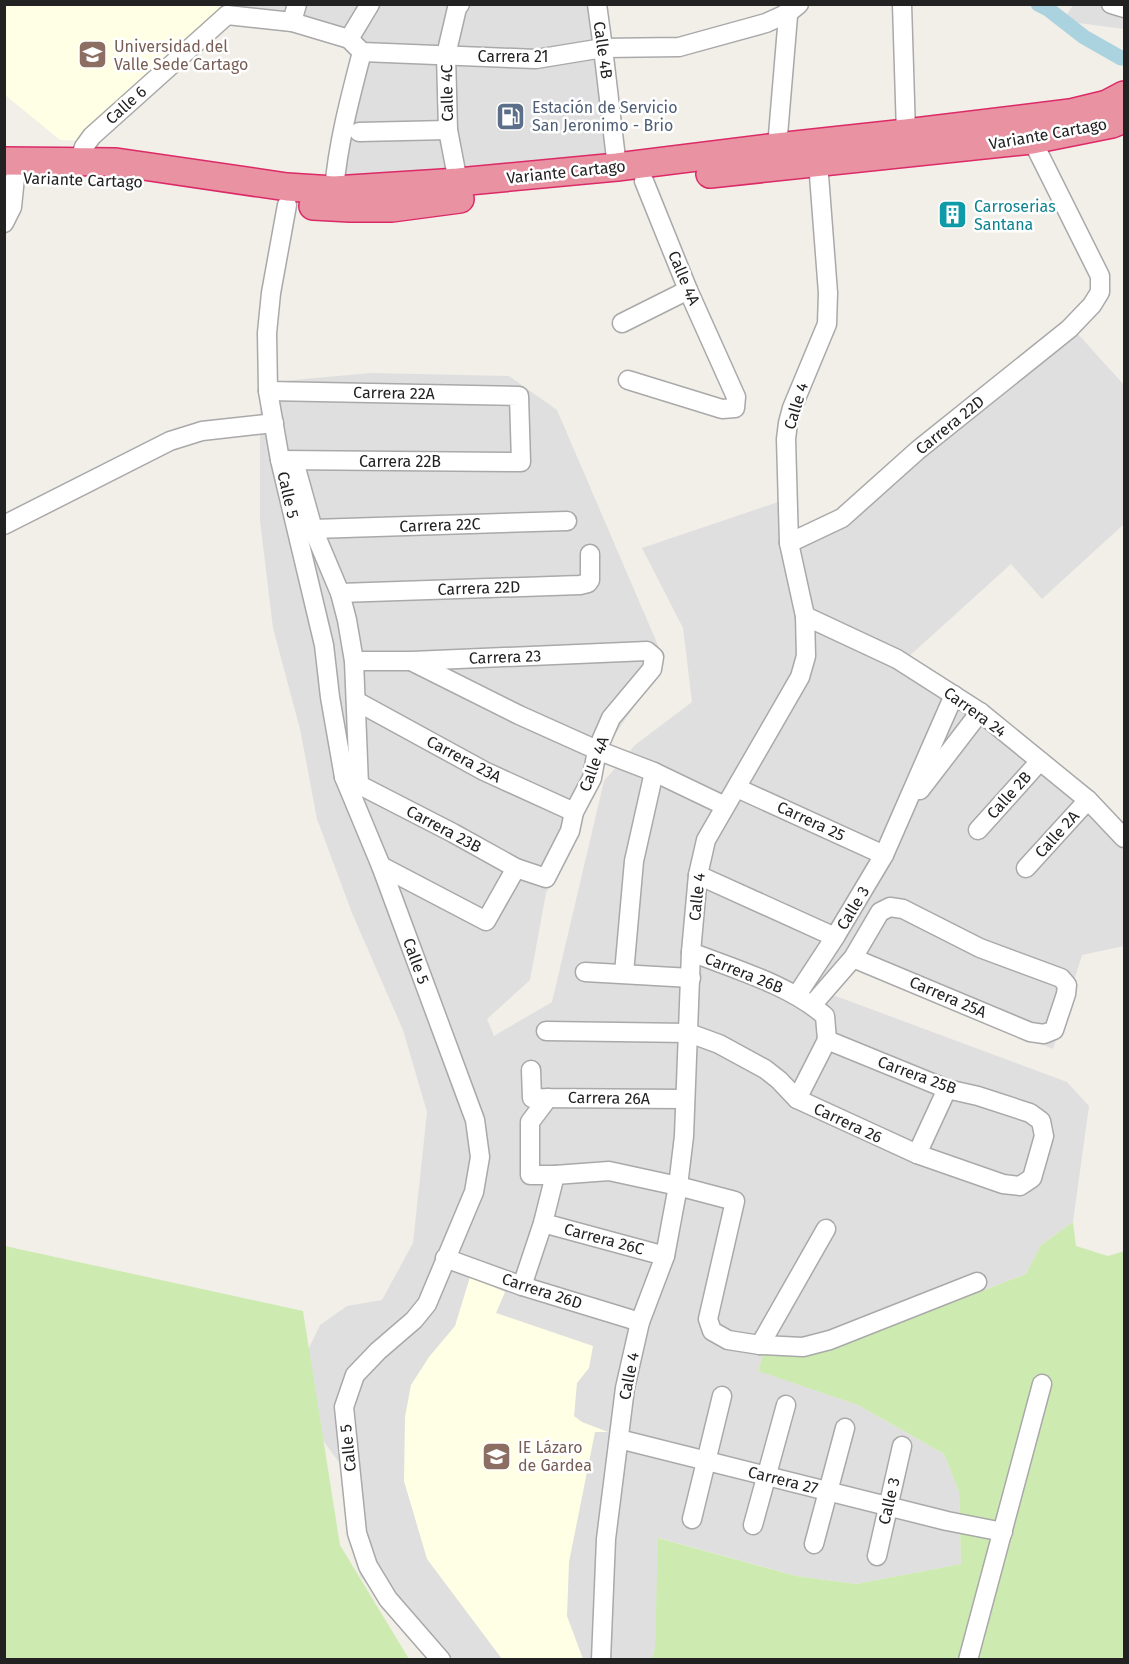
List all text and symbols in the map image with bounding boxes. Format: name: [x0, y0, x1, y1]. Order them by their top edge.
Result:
street label: Calle 4B: [590, 20, 616, 80]
place label: Universidad del Valle Sede Cartago: [114, 37, 248, 74]
school or university icon: Universidad del Valle Sede Cartago: [77, 39, 109, 71]
street label: Carrera 21: [477, 47, 549, 66]
street label: Calle 4C: [437, 64, 457, 122]
street label: Calle 6: [102, 82, 150, 128]
place label: Estación de Servicio San Jeronimo - Brio: [532, 98, 677, 135]
fuel station icon: Estación de Servicio San Jeronimo - Brio: [495, 100, 527, 132]
street label: Variante Cartago: [987, 114, 1109, 154]
street label: Variante Cartago: [506, 156, 626, 188]
street label: Variante Cartago: [23, 168, 143, 192]
place label: Carroserias Santana: [974, 197, 1056, 234]
building icon: Carroserias Santana: [937, 199, 969, 231]
street label: Calle 4A: [664, 248, 704, 309]
street label: Calle 4: [780, 380, 812, 432]
street label: Carrera 22A: [353, 383, 436, 403]
street label: Carrera 22D: [912, 392, 988, 458]
street label: Carrera 22B: [359, 452, 441, 471]
street label: Calle 5: [273, 470, 303, 520]
street label: Carrera 22C: [399, 514, 481, 536]
street label: Carrera 22D: [437, 577, 521, 599]
street label: Carrera 23: [468, 646, 542, 668]
street label: Carrera 24: [940, 683, 1010, 741]
street label: Carrera 23A: [423, 731, 505, 787]
street label: Calle 4A: [575, 733, 613, 794]
street label: Calle 2B: [983, 767, 1035, 823]
street label: Carrera 25: [774, 797, 848, 845]
street label: Carrera 23B: [403, 801, 485, 857]
street label: Calle 2A: [1031, 806, 1084, 861]
street label: Calle 4: [685, 872, 709, 922]
street label: Calle 3: [833, 883, 873, 933]
street label: Calle 5: [399, 935, 433, 987]
street label: Carrera 26B: [702, 949, 786, 997]
street label: Carrera 25A: [907, 972, 990, 1022]
street label: Carrera 25B: [875, 1052, 959, 1098]
street label: Carrera 26A: [568, 1088, 651, 1108]
street label: Carrera 26: [811, 1099, 885, 1147]
street label: Carrera 26C: [562, 1219, 646, 1259]
street label: Carrera 26D: [499, 1269, 585, 1313]
street label: Calle 4: [615, 1350, 643, 1401]
street label: Calle 5: [336, 1423, 360, 1473]
place label: IE Lázaro de Gardea: [518, 1438, 592, 1475]
school or university icon: IE Lázaro de Gardea: [481, 1440, 513, 1472]
street label: Carrera 27: [746, 1462, 820, 1498]
street label: Calle 3: [874, 1476, 904, 1526]

